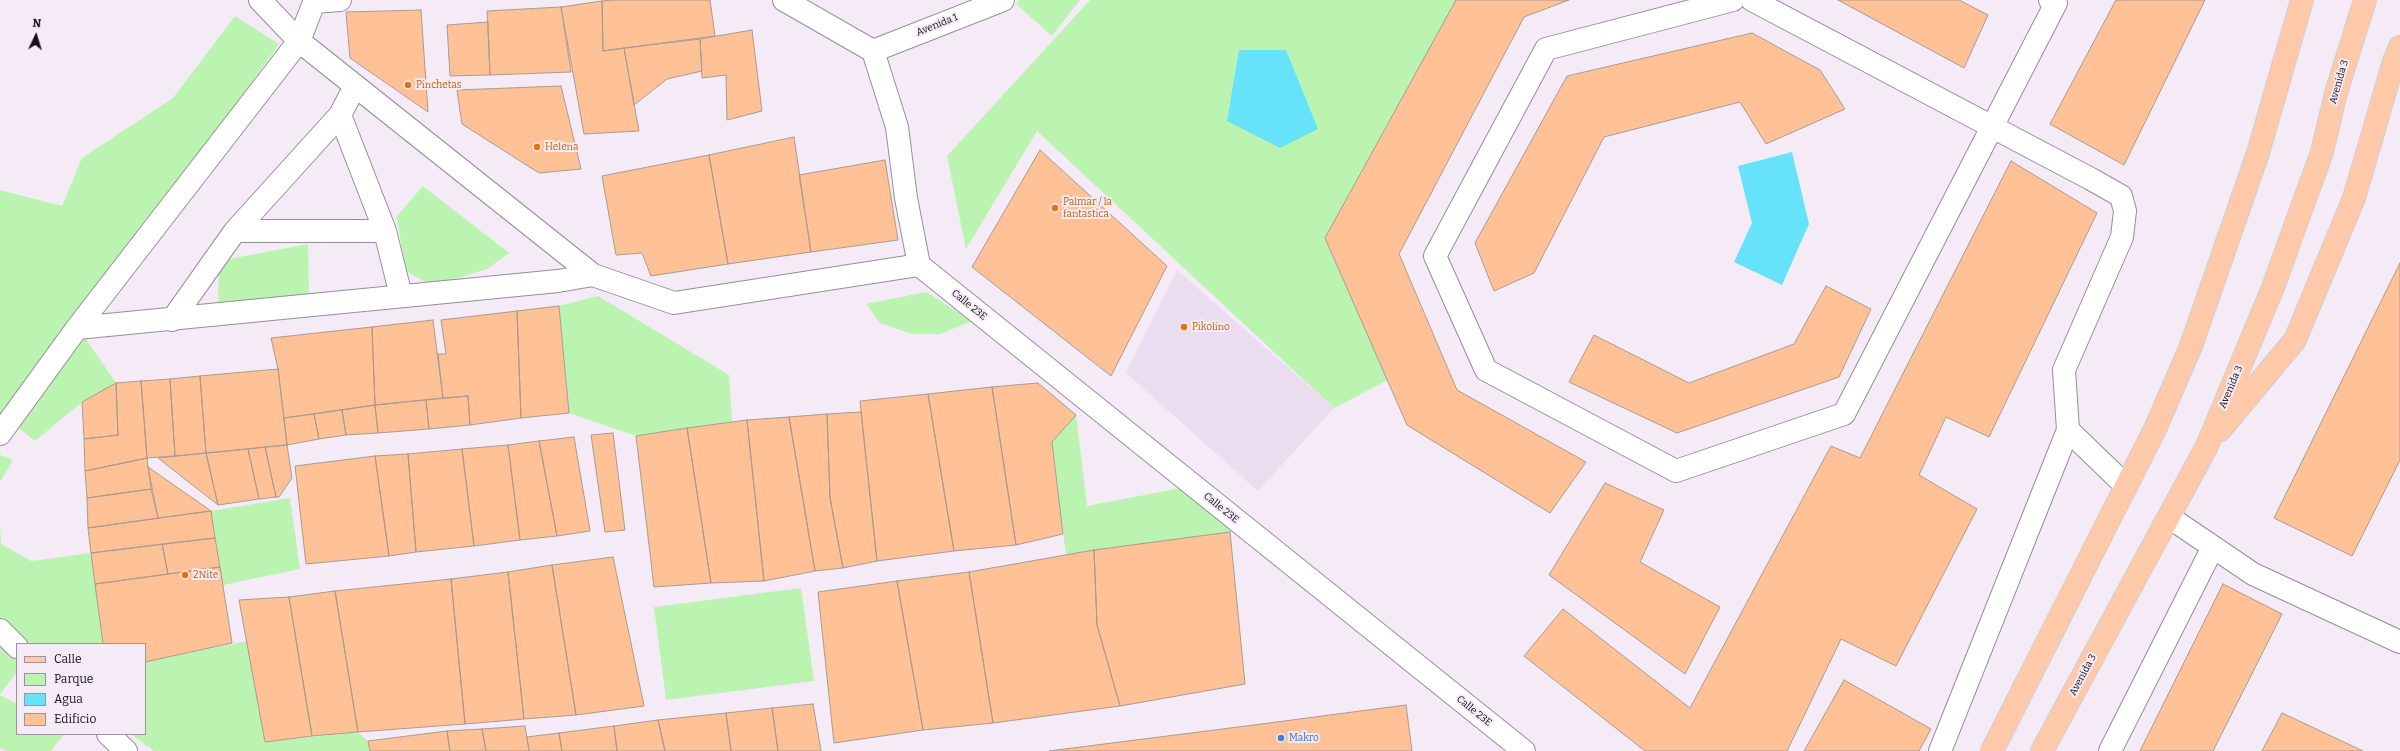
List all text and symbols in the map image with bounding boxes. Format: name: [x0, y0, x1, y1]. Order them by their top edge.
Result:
street label: Avenida 1: [914, 11, 960, 39]
north arrow: [16, 16, 56, 56]
text: N: [32, 17, 42, 30]
street label: Avenida 3: [2327, 59, 2351, 105]
place label: Pinchetas: [416, 79, 462, 91]
marker: Pinchetas: [403, 80, 413, 90]
place label: Helena: [545, 141, 578, 153]
marker: Helena: [532, 142, 542, 152]
place label: Palmar / la fantastica: [1063, 196, 1112, 220]
marker: Palmar / la fantastica: [1050, 203, 1060, 213]
street label: Calle 23E: [949, 287, 989, 323]
place label: Pikolino: [1192, 321, 1230, 333]
marker: Pikolino: [1179, 322, 1189, 332]
street label: Avenida 3: [2217, 364, 2245, 410]
street label: Calle 23E: [1201, 490, 1241, 526]
place label: 2Nite: [193, 569, 218, 581]
marker: 2Nite: [180, 570, 190, 580]
legend: [16, 643, 146, 735]
text: Calle: [54, 652, 82, 666]
street label: Avenida 3: [2067, 652, 2099, 698]
text: Parque: [54, 672, 93, 686]
text: Agua: [54, 692, 83, 706]
street label: Calle 23E: [1454, 693, 1494, 729]
text: Edificio: [54, 712, 96, 726]
place label: Makro: [1289, 732, 1319, 744]
marker: Makro: [1276, 733, 1286, 743]

